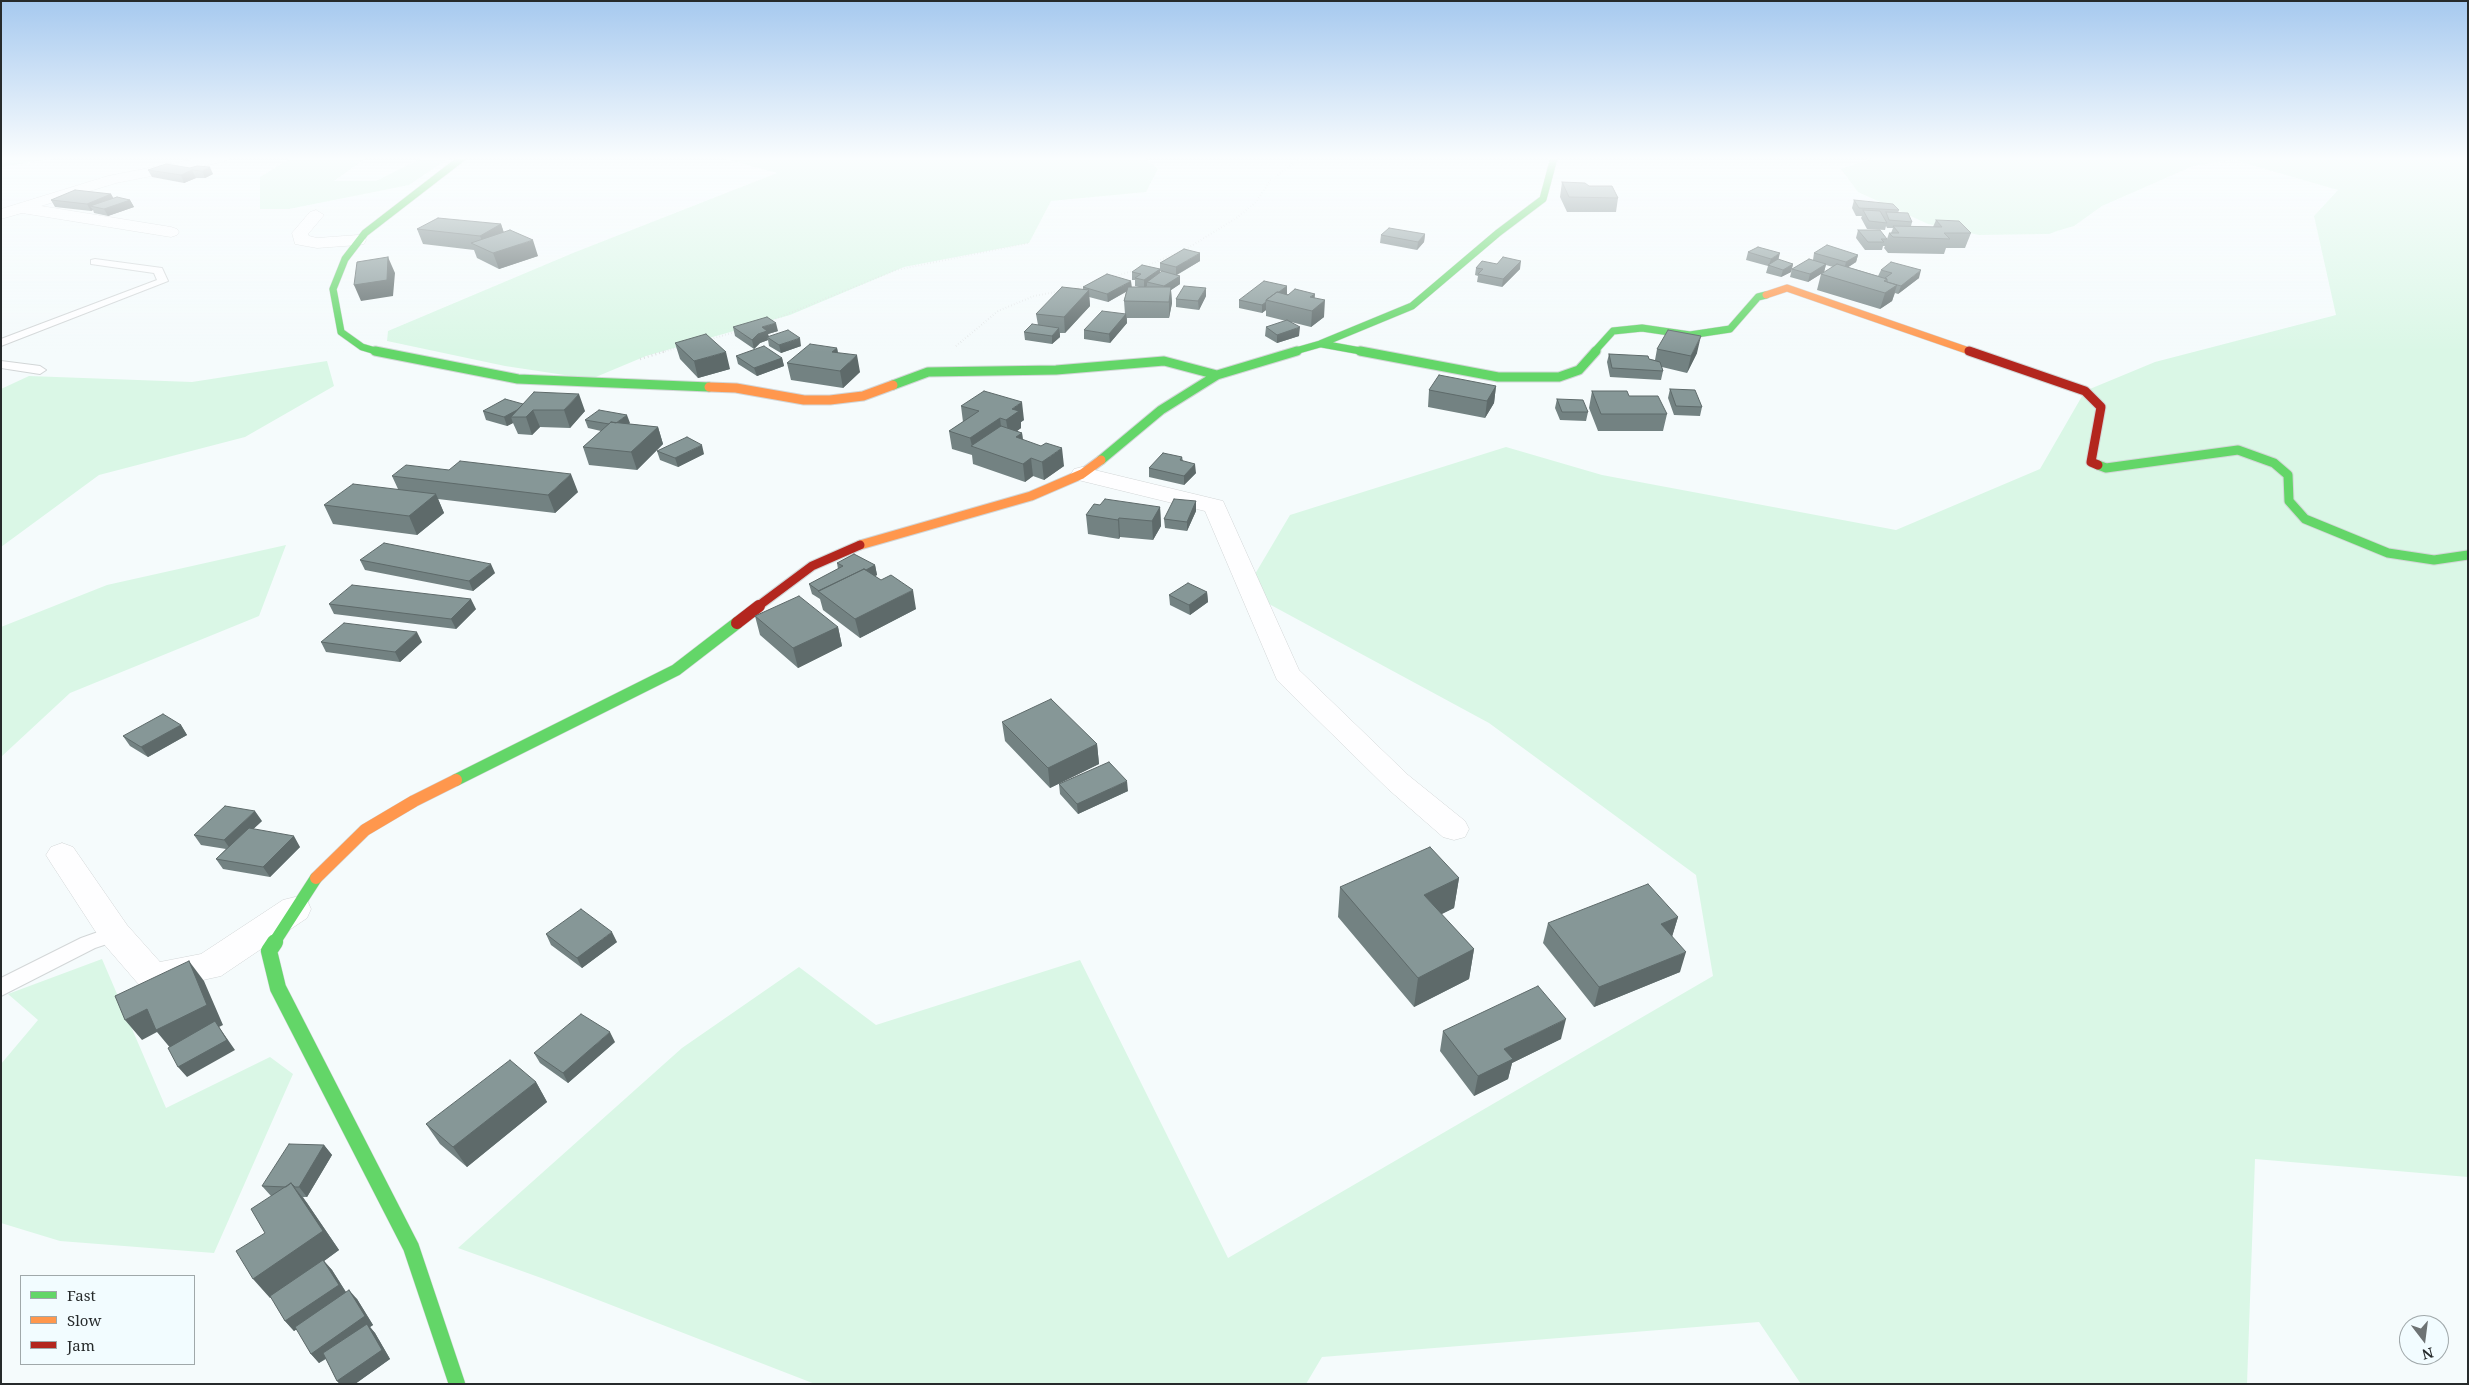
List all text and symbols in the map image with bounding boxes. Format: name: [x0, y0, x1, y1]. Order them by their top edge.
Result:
legend: [20, 1275, 195, 1365]
text: Fast: [67, 1285, 96, 1305]
text: Slow: [67, 1310, 101, 1330]
north arrow: [2399, 1315, 2449, 1365]
text: Jam: [67, 1335, 95, 1355]
text: N: [2420, 1343, 2436, 1365]

